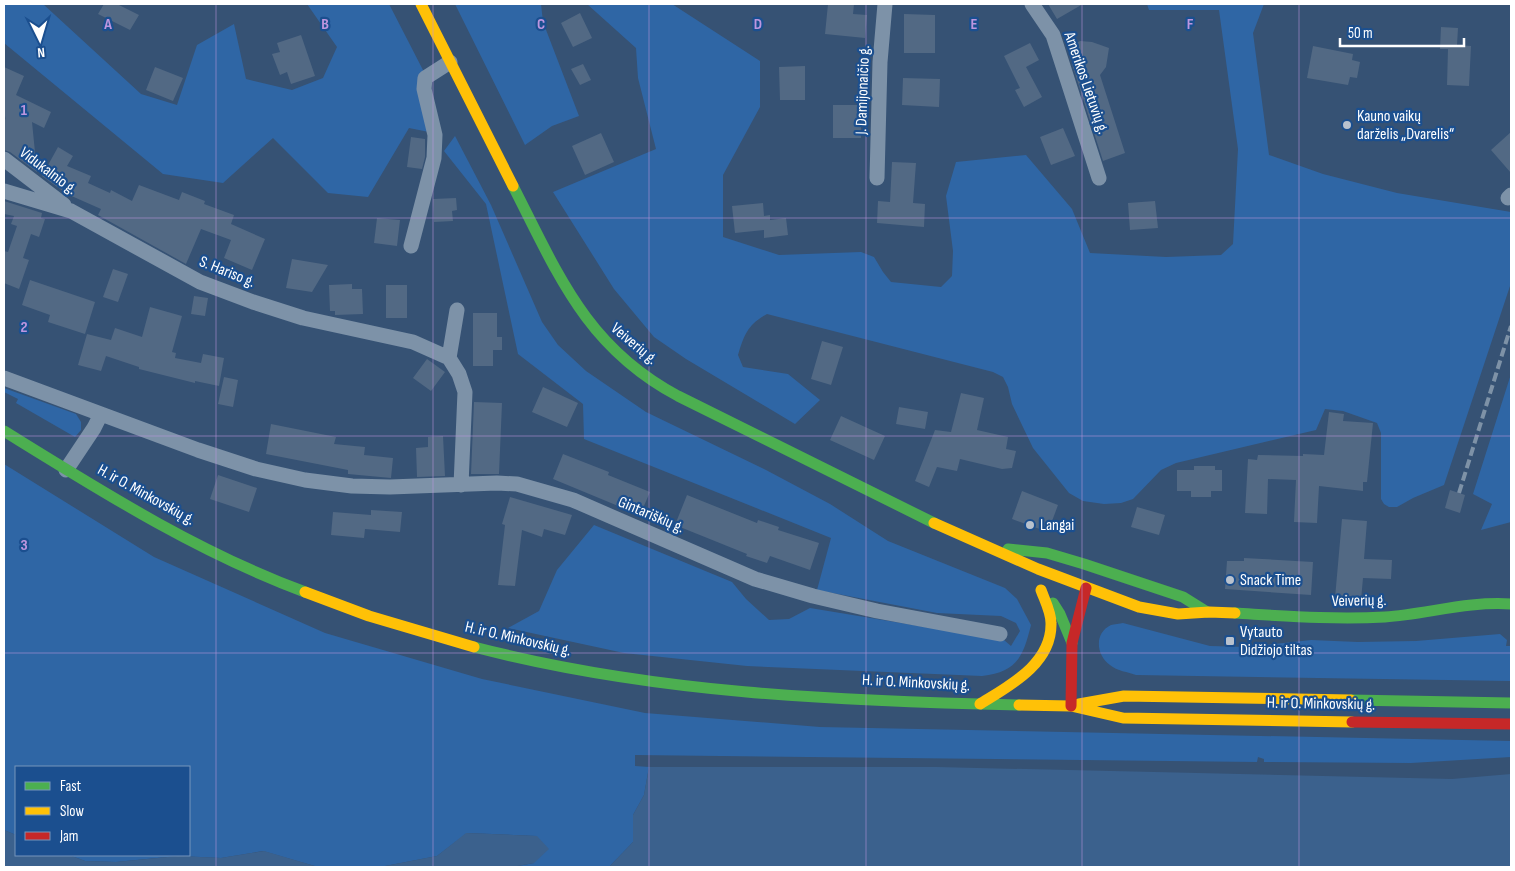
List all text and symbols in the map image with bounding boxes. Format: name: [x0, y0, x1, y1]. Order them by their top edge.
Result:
north arrow: [15, 15, 65, 65]
text: A: [103, 15, 112, 34]
text: B: [321, 15, 329, 34]
text: C: [537, 15, 545, 34]
text: D: [754, 15, 762, 34]
text: E: [971, 15, 978, 34]
text: F: [1187, 15, 1194, 34]
scale bar: [1340, 15, 1464, 47]
text: 50 m: [1348, 24, 1373, 43]
street label: Amerikos Lietuvių g.: [1059, 28, 1112, 137]
text: N: [37, 44, 46, 61]
street label: J. Damijonaičio g.: [852, 45, 874, 136]
text: 1: [21, 101, 28, 120]
place label: Kauno vaikų darželis „Dvarelis“: [1357, 107, 1454, 144]
marker: Kauno vaikų darželis „Dvarelis“: [1341, 119, 1353, 131]
street label: Vidukalnio g.: [15, 143, 81, 199]
street label: S. Hariso g.: [196, 252, 258, 292]
text: 2: [20, 318, 28, 337]
street label: Veiverių g.: [607, 319, 661, 369]
street label: H. ir O. Minkovskių g.: [94, 460, 198, 530]
street label: Gintariškių g.: [615, 493, 687, 537]
place label: Langai: [1040, 516, 1074, 535]
marker: Langai: [1024, 519, 1036, 531]
text: 3: [20, 536, 28, 555]
place label: Snack Time: [1240, 571, 1301, 590]
marker: Snack Time: [1224, 574, 1236, 586]
street label: Veiverių g.: [1331, 591, 1387, 611]
street label: H. ir O. Minkovskių g.: [463, 618, 573, 660]
place label: Vytauto Didžiojo tiltas: [1240, 623, 1313, 660]
marker: Vytauto Didžiojo tiltas: [1224, 635, 1236, 647]
street label: H. ir O. Minkovskių g.: [861, 671, 971, 695]
street label: H. ir O. Minkovskių g.: [1267, 694, 1375, 714]
legend: [15, 766, 190, 856]
text: Fast: [60, 777, 82, 796]
text: Slow: [60, 802, 84, 821]
text: Jam: [59, 827, 78, 846]

